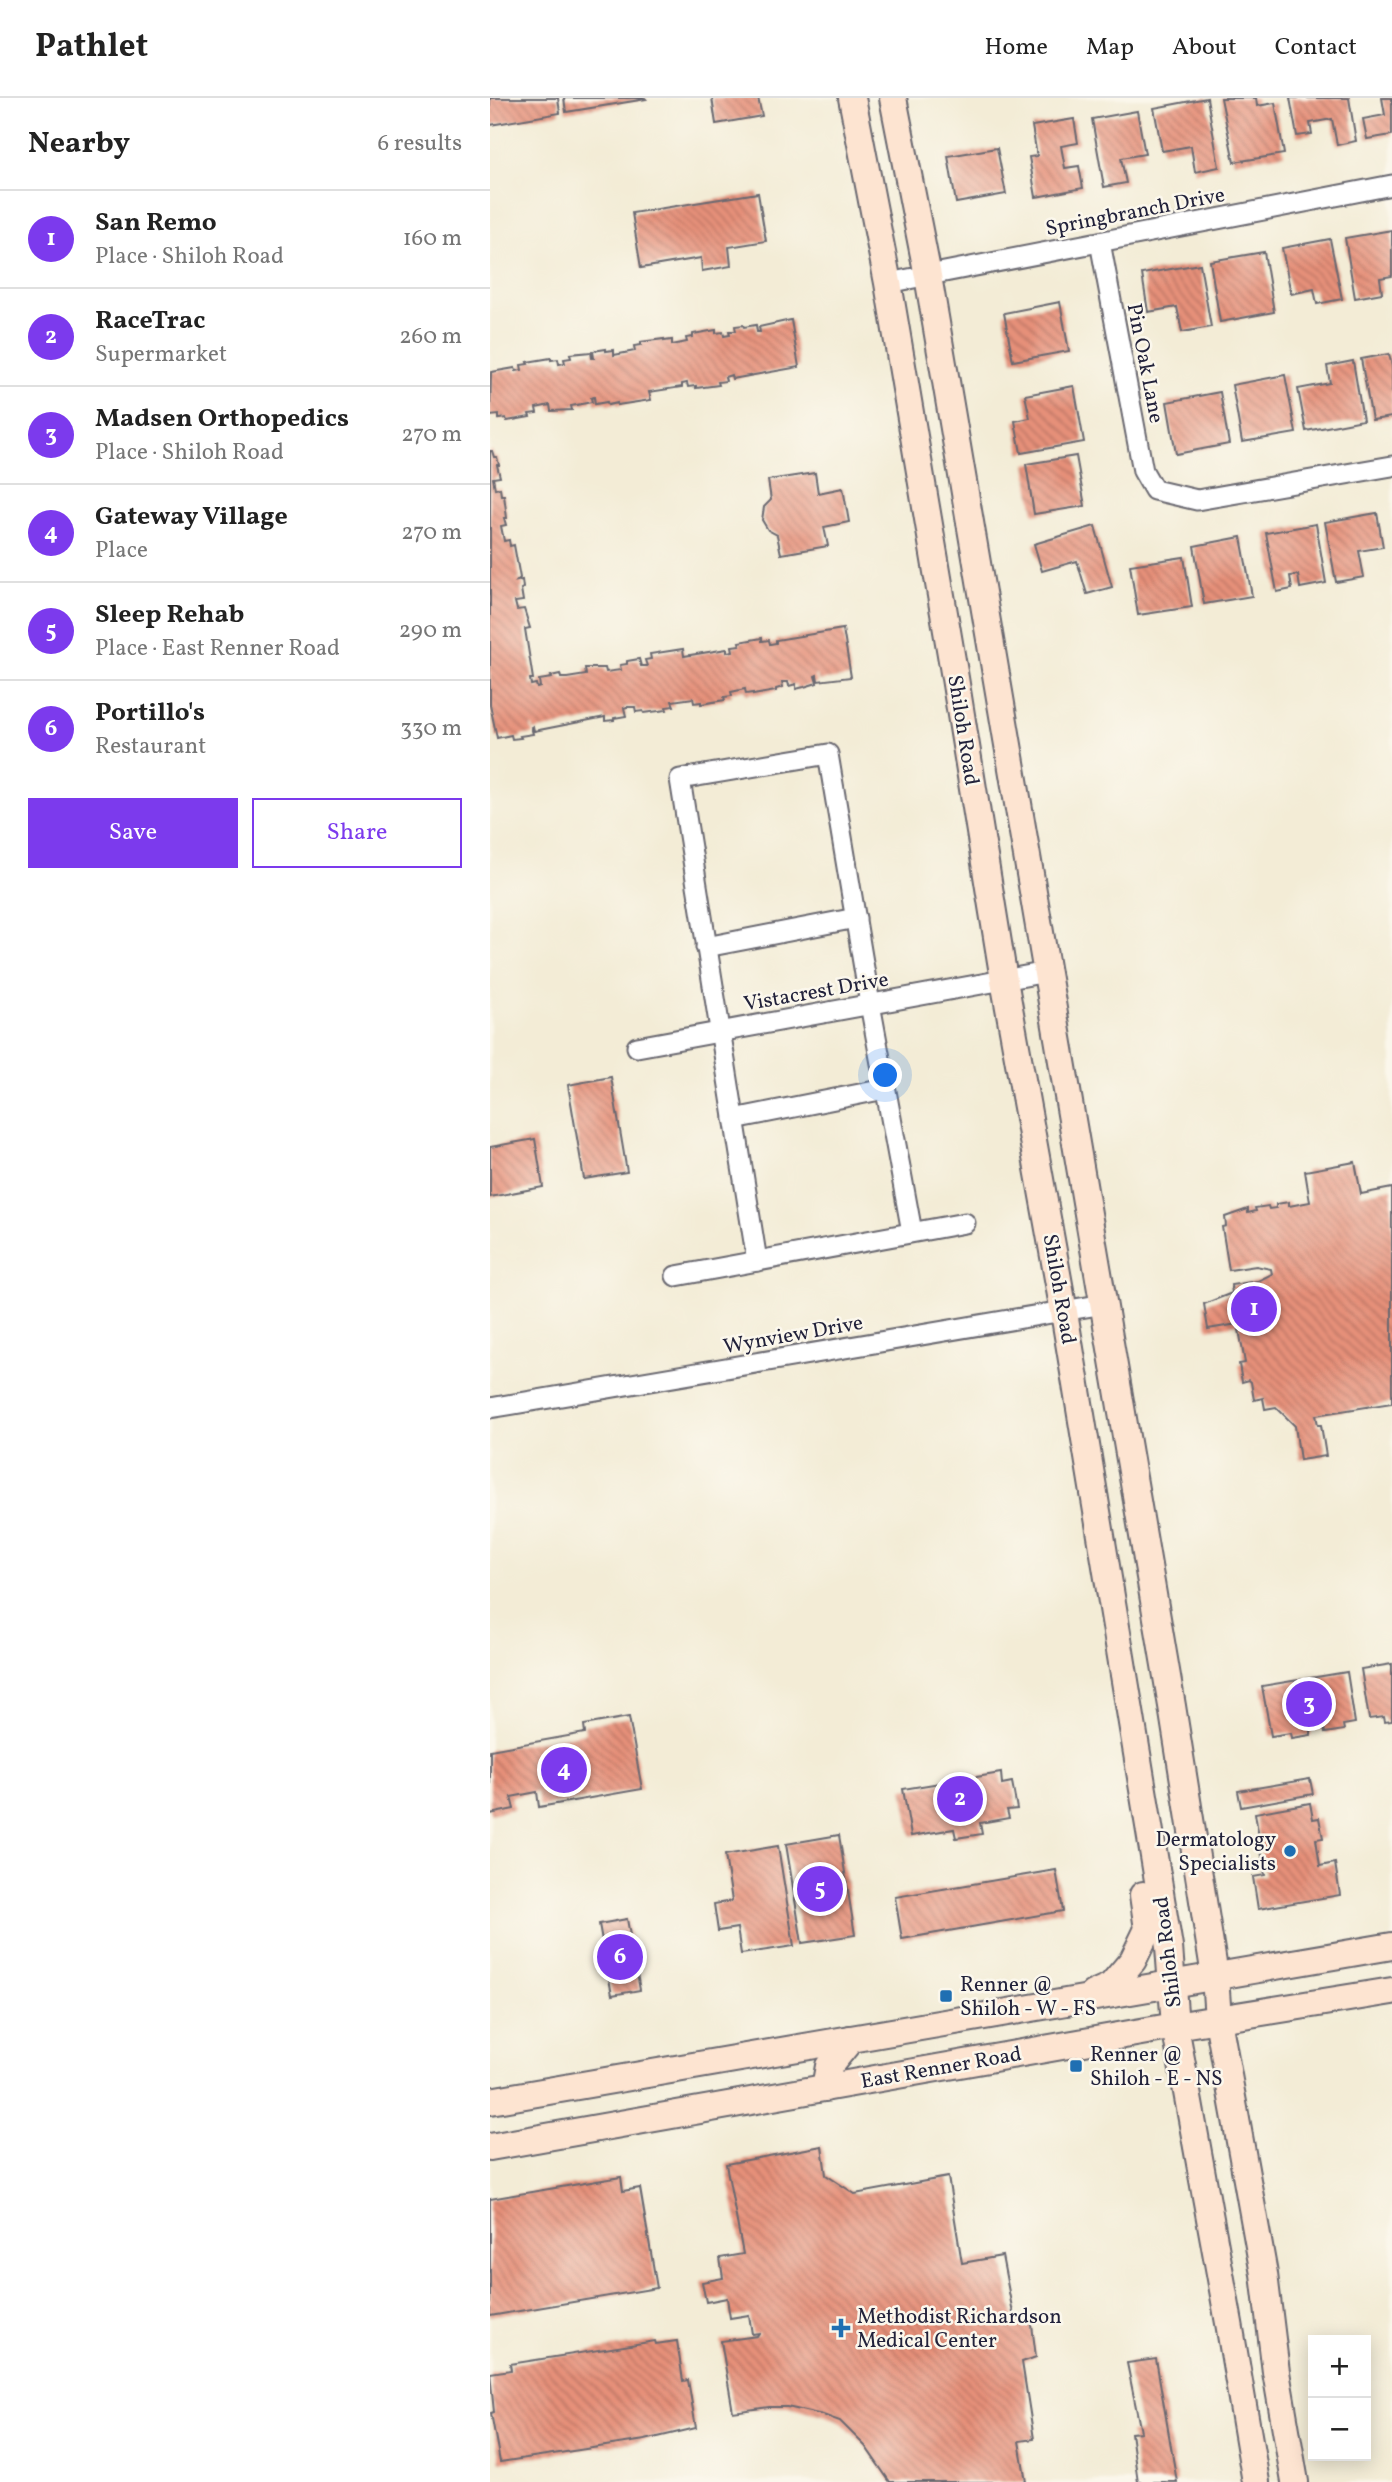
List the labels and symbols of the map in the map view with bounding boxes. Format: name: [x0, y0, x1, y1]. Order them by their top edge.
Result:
street label: Springbranch Drive: [1043, 181, 1227, 244]
street label: Pin Oak Lane: [1119, 301, 1170, 426]
street label: Shiloh Road: [939, 673, 986, 788]
street label: Vistacrest Drive: [742, 965, 891, 1019]
your location: [868, 1058, 902, 1092]
street label: Shiloh Road: [1035, 1232, 1083, 1347]
pin: 1: [1231, 1283, 1277, 1335]
street label: Wynview Drive: [721, 1309, 866, 1362]
pin: 3: [1286, 1678, 1332, 1730]
pin: 4: [541, 1744, 587, 1796]
pin: 2: [937, 1773, 983, 1825]
place label: Dermatology Specialists: [1156, 1826, 1277, 1879]
marker: Dermatology Specialists: [1282, 1843, 1298, 1859]
pin: 5: [797, 1863, 843, 1915]
street label: Shiloh Road: [1147, 1895, 1190, 2009]
pin: 6: [597, 1931, 643, 1983]
place label: Renner @ Shiloh - W - FS: [960, 1971, 1096, 2024]
marker: Renner @ Shiloh - W - FS: [938, 1988, 954, 2004]
street label: East Renner Road: [858, 2040, 1024, 2097]
place label: Renner @ Shiloh - E - NS: [1090, 2041, 1223, 2094]
marker: Renner @ Shiloh - E - NS: [1068, 2058, 1084, 2074]
place label: Methodist Richardson Medical Center: [857, 2303, 1062, 2356]
marker: Methodist Richardson Medical Center: [831, 2318, 851, 2338]

